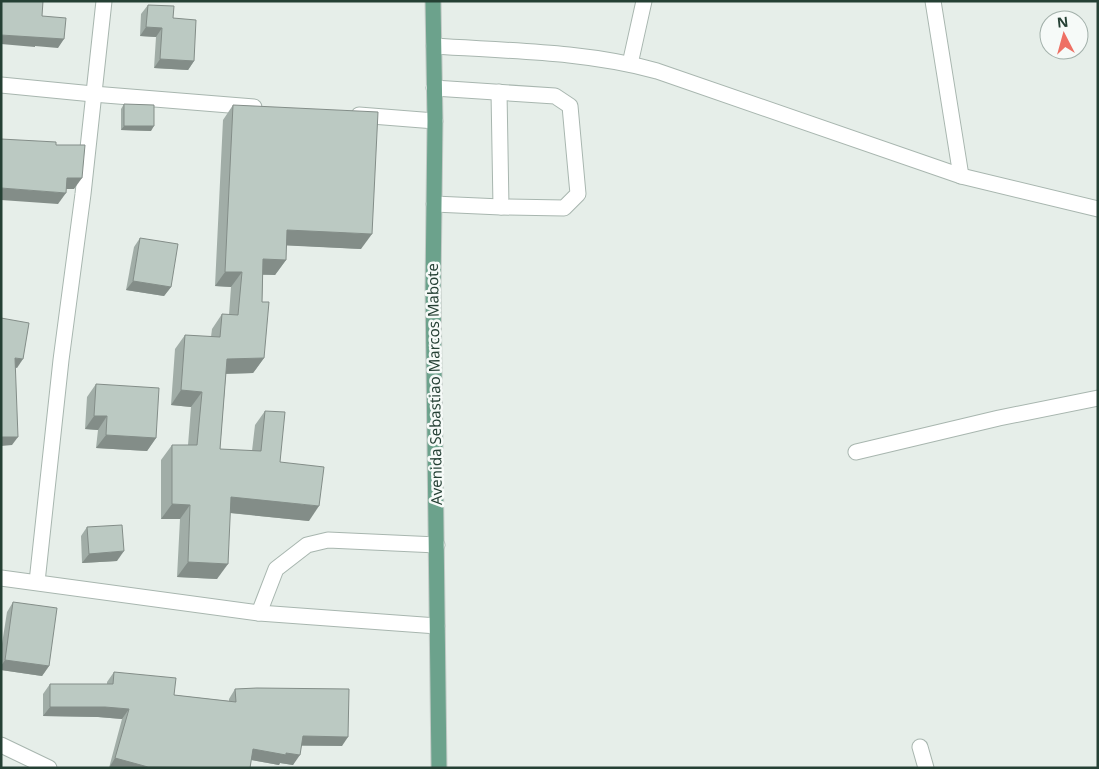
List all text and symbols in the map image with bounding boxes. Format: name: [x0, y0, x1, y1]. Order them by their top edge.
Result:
north arrow: [1039, 10, 1089, 60]
text: N: [1056, 12, 1069, 32]
street label: Avenida Sebastiao Marcos Mabote: [422, 263, 446, 505]

